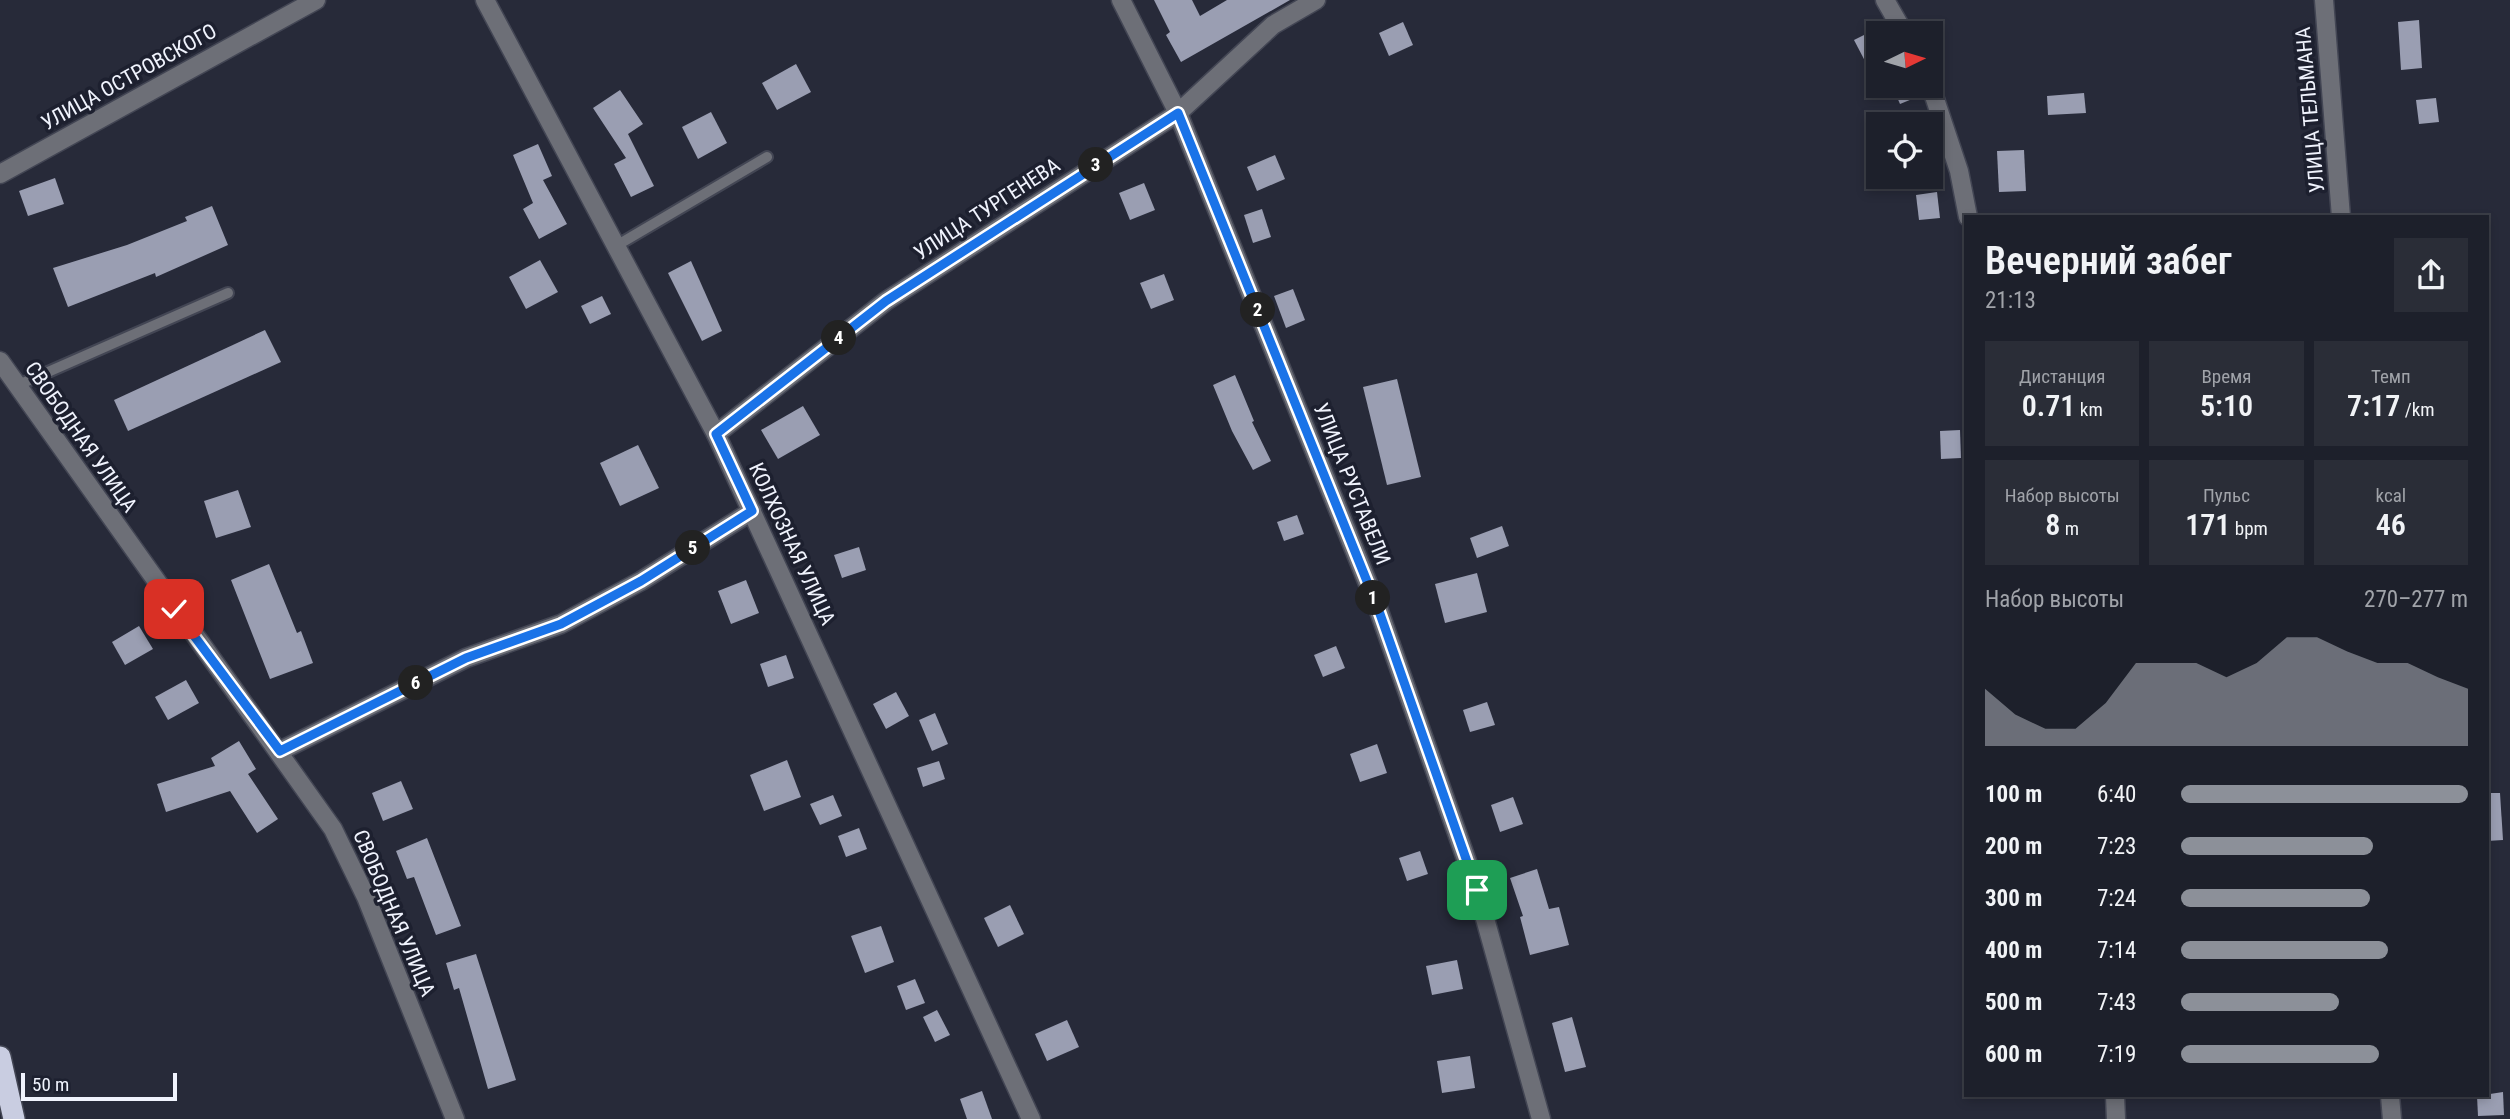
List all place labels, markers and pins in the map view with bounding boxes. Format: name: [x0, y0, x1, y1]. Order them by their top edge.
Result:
pin: 3: [1078, 148, 1114, 182]
pin: 2: [1240, 292, 1276, 328]
pin: 4: [822, 320, 856, 356]
pin: 5: [676, 530, 710, 566]
pin: [144, 579, 204, 639]
pin: 1: [1356, 580, 1390, 616]
pin: 6: [398, 666, 434, 700]
pin: [1447, 860, 1507, 920]

